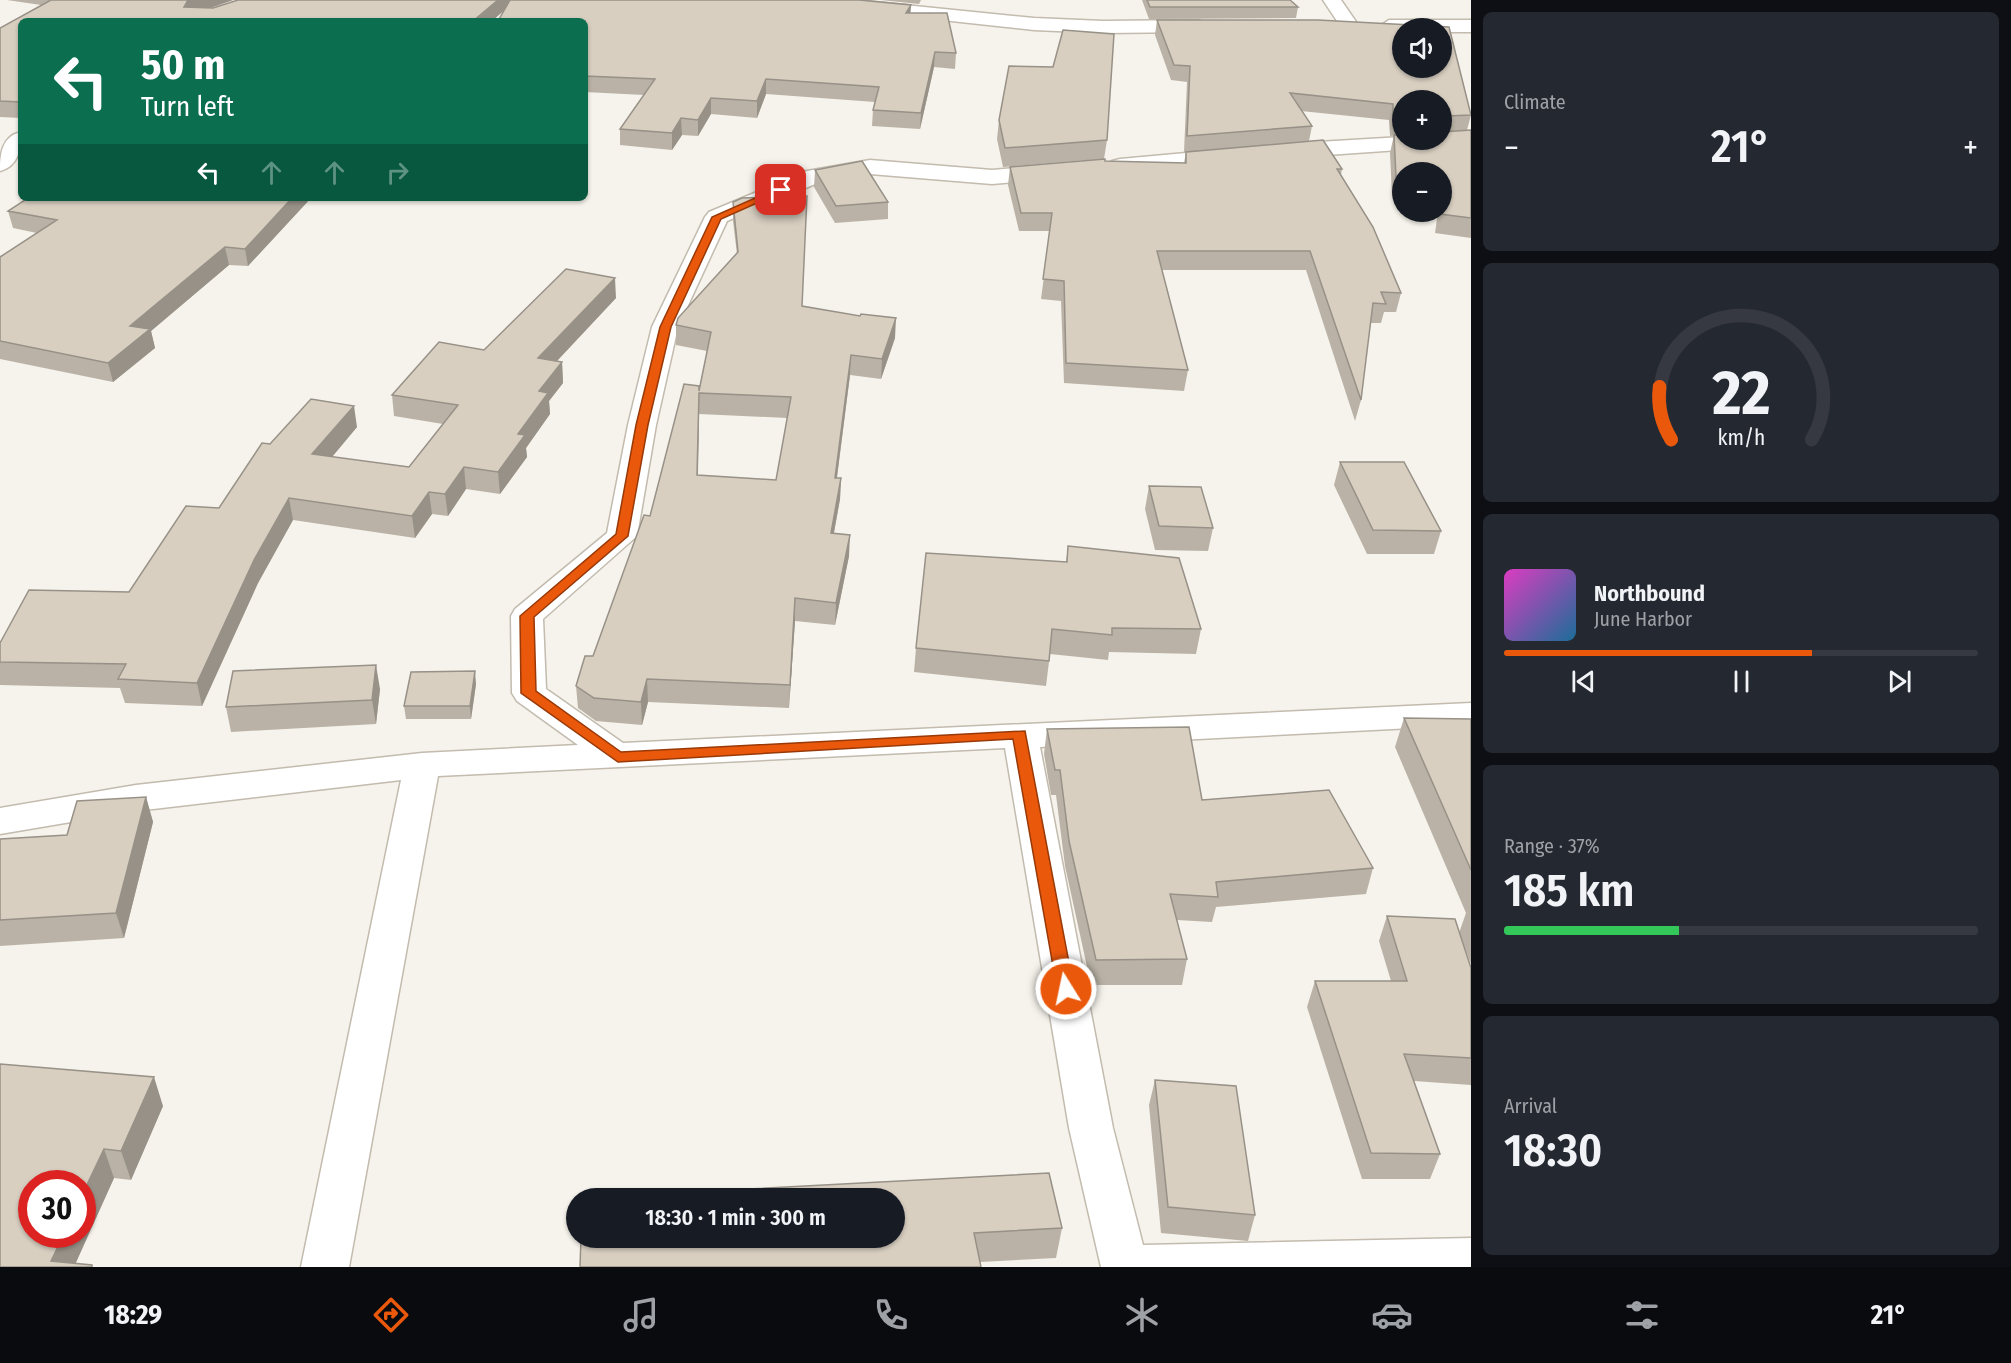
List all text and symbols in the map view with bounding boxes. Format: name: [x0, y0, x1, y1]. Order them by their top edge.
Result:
map controls: [1392, 18, 1452, 222]
button: sound: [1392, 18, 1452, 78]
text: 50 m: [141, 40, 225, 90]
icon: left: [42, 42, 120, 120]
button: +: [1392, 90, 1452, 150]
text: Climate: [1504, 90, 1566, 114]
text: Turn left: [141, 91, 234, 123]
text: 21°: [1711, 120, 1771, 174]
text: −: [1504, 128, 1519, 168]
text: +: [1963, 128, 1978, 168]
icon: left: [192, 156, 225, 189]
icon: ahead: [255, 156, 288, 189]
icon: ahead: [318, 156, 351, 189]
icon: right: [381, 156, 414, 189]
button: −: [1392, 162, 1452, 222]
pin: [755, 164, 806, 215]
icon: arrive: [764, 173, 797, 206]
text: 22: [1711, 356, 1770, 431]
text: km/h: [1717, 425, 1765, 451]
text: Northbound: [1594, 580, 1705, 607]
text: June Harbor: [1594, 607, 1692, 631]
icon: previous: [1567, 665, 1600, 698]
icon: pause: [1725, 665, 1758, 698]
icon: next: [1883, 665, 1916, 698]
text: Range · 37%: [1504, 834, 1600, 858]
text: 185 km: [1504, 864, 1634, 918]
position arrow: [1034, 957, 1098, 1021]
text: Arrival: [1504, 1094, 1557, 1118]
text: 18:30: [1504, 1124, 1602, 1178]
speed limit sign: 30: [18, 1170, 96, 1248]
text: 18:30 · 1 min · 300 m: [645, 1204, 826, 1231]
icon: directions: [370, 1294, 412, 1336]
icon: music: [620, 1294, 662, 1336]
icon: phone: [870, 1294, 912, 1336]
icon: climate: [1121, 1294, 1163, 1336]
icon: car: [1371, 1294, 1413, 1336]
icon: filters: [1621, 1294, 1663, 1336]
text: 18:29: [104, 1299, 162, 1331]
text: 21°: [1871, 1299, 1907, 1331]

